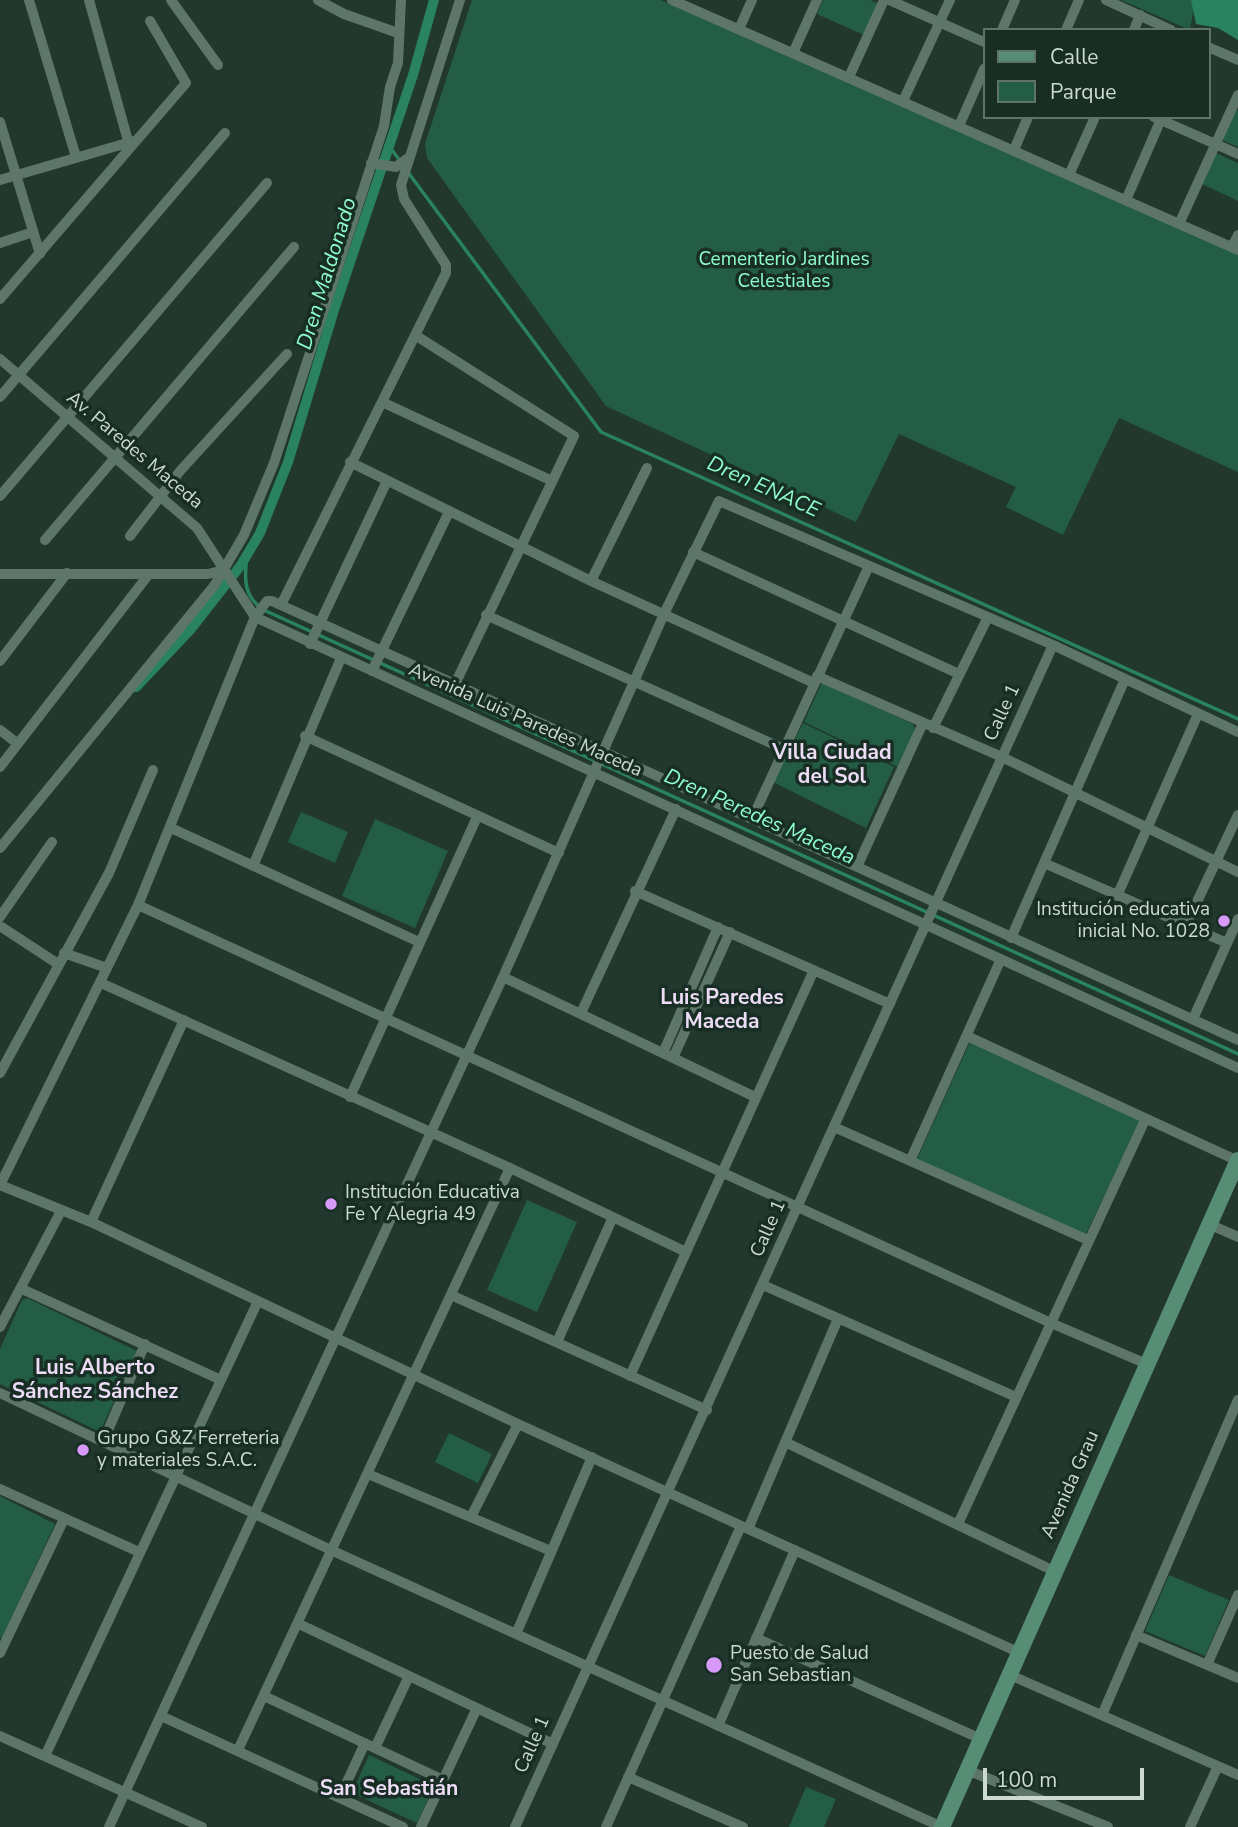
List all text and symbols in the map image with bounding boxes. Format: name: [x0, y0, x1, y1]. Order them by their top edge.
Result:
legend: [982, 28, 1210, 119]
text: Calle: [1050, 43, 1098, 71]
text: Parque: [1050, 78, 1117, 106]
water label: Dren Maldonado: [293, 195, 363, 353]
park label: Cementerio Jardines Celestiales: [698, 249, 870, 293]
street label: Av. Paredes Maceda: [61, 387, 207, 515]
water label: Dren ENACE: [703, 452, 823, 524]
street label: Avenida Luis Paredes Maceda: [405, 659, 645, 783]
street label: Calle 1: [980, 681, 1026, 745]
district label: Villa Ciudad del Sol: [772, 741, 892, 791]
water label: Dren Peredes Maceda: [660, 765, 858, 871]
place label: Institución educativa inicial No. 1028: [1036, 899, 1210, 943]
marker: Institución educativa inicial No. 1028: [1216, 913, 1232, 929]
district label: Luis Paredes Maceda: [660, 986, 784, 1036]
place label: Institución Educativa Fe Y Alegria 49: [345, 1182, 520, 1226]
marker: Institución Educativa Fe Y Alegria 49: [323, 1196, 339, 1212]
street label: Calle 1: [746, 1197, 792, 1261]
district label: Luis Alberto Sánchez Sánchez: [12, 1356, 178, 1406]
place label: Grupo G&Z Ferreteria y materiales S.A.C.: [97, 1428, 279, 1472]
street label: Avenida Grau: [1037, 1428, 1105, 1542]
marker: Grupo G&Z Ferreteria y materiales S.A.C.: [75, 1442, 91, 1458]
place label: Puesto de Salud San Sebastian: [730, 1643, 869, 1687]
marker: Puesto de Salud San Sebastian: [704, 1655, 724, 1675]
street label: Calle 1: [510, 1713, 556, 1777]
scale bar: [986, 1754, 1147, 1798]
text: 100 m: [996, 1766, 1057, 1794]
district label: San Sebastián: [320, 1777, 458, 1803]

